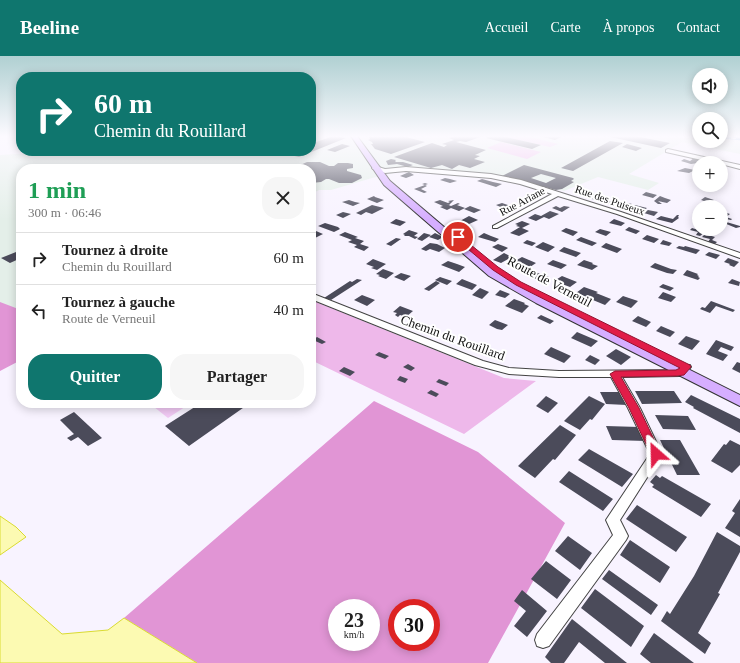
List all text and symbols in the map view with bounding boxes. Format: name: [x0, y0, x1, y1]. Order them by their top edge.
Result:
text: Beeline: [20, 17, 79, 38]
text: Accueil: [485, 20, 528, 35]
text: Carte: [550, 20, 581, 35]
text: À propos: [603, 20, 654, 35]
text: Contact: [676, 20, 720, 35]
map controls: [692, 68, 728, 236]
button: sound: [692, 68, 728, 104]
icon: right: [28, 88, 80, 140]
text: 60 m: [94, 88, 152, 119]
button: search: [692, 112, 728, 148]
text: Chemin du Rouillard: [94, 121, 246, 141]
button: +: [692, 156, 728, 192]
text: 1 min: [28, 177, 86, 203]
button: close: [262, 177, 304, 219]
street label: Rue des Puiseux: [574, 182, 647, 218]
street label: Rue Ariane: [497, 184, 547, 218]
button: −: [692, 200, 728, 236]
text: 300 m · 06:46: [28, 205, 101, 220]
pin: [441, 220, 475, 254]
icon: arrive: [447, 226, 469, 248]
text: Tournez à droite: [62, 242, 168, 258]
icon: right: [28, 248, 50, 270]
text: 60 m: [274, 250, 304, 266]
street label: Route de Verneuil: [505, 253, 595, 310]
text: Chemin du Rouillard: [62, 259, 172, 274]
text: Tournez à gauche: [62, 294, 175, 310]
icon: left: [28, 300, 50, 322]
text: 40 m: [274, 302, 304, 318]
text: Route de Verneuil: [62, 311, 156, 326]
street label: Chemin du Rouillard: [399, 312, 507, 363]
button: Quitter: [28, 354, 162, 400]
button: Partager: [170, 354, 304, 400]
position arrow: [635, 433, 677, 475]
speed limit sign: 30: [388, 599, 440, 651]
text: 23: [344, 609, 364, 631]
text: km/h: [344, 629, 364, 640]

